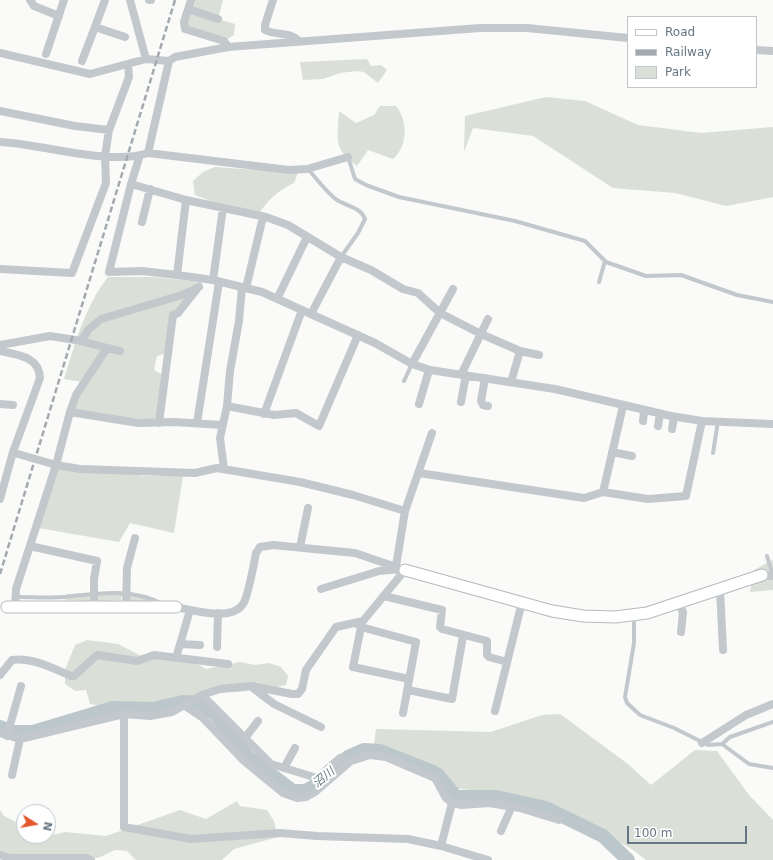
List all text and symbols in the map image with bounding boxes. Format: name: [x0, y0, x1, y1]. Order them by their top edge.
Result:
legend: [627, 16, 757, 88]
text: Road: [665, 25, 695, 39]
text: Railway: [665, 45, 711, 59]
text: Park: [665, 65, 691, 79]
water label: 沼川: [310, 765, 338, 791]
north arrow: [16, 804, 56, 844]
scale bar: [629, 818, 749, 844]
text: N: [40, 820, 55, 832]
text: 100 m: [634, 826, 672, 840]

